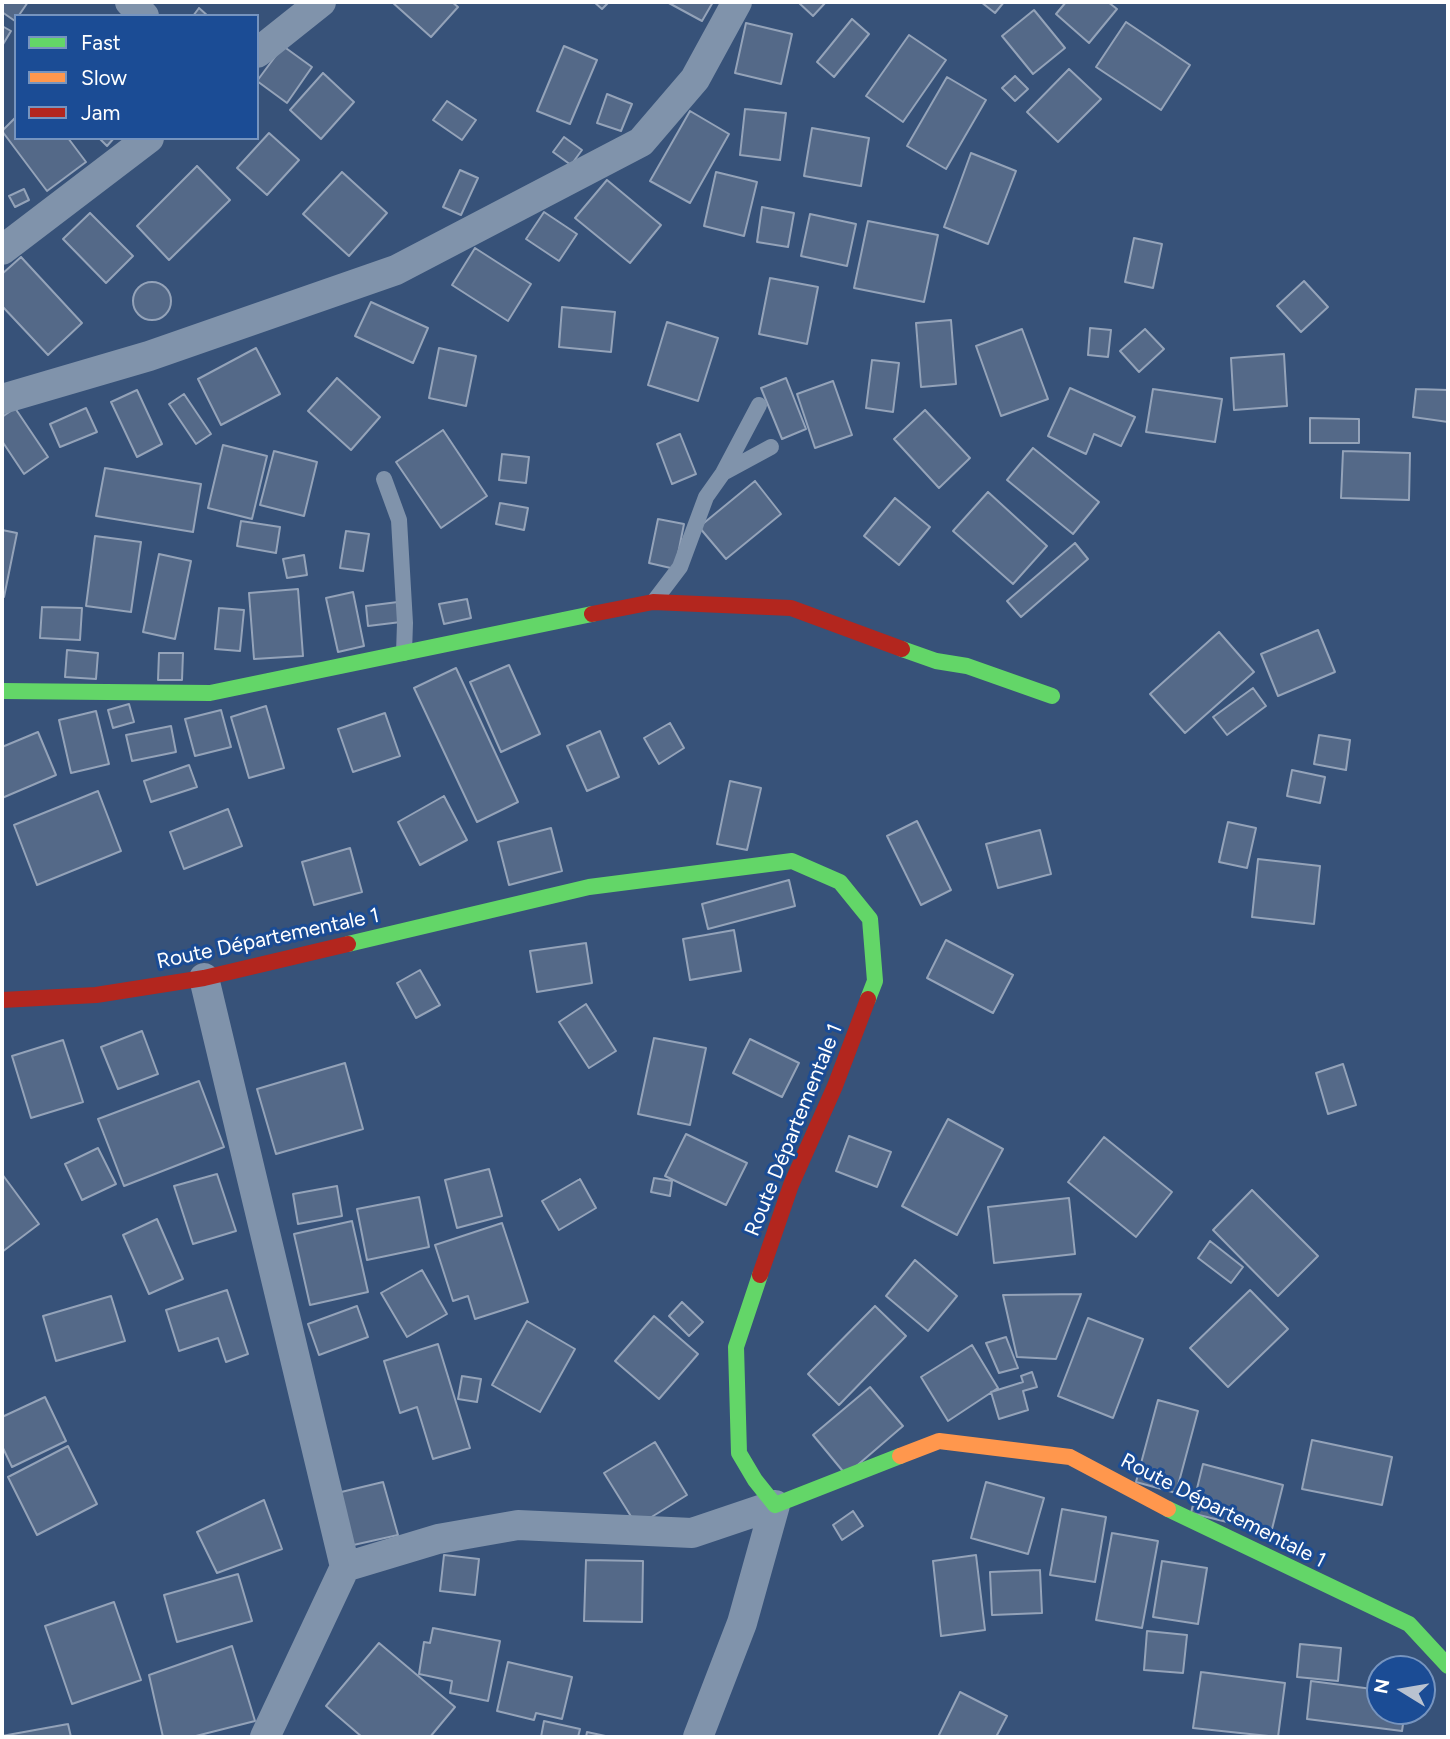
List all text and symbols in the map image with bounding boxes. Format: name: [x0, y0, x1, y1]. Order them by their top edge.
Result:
legend: [14, 14, 259, 140]
text: Fast: [81, 30, 121, 55]
text: Slow: [81, 65, 127, 90]
text: Jam: [81, 100, 120, 125]
street label: Route Départementale 1: [155, 903, 381, 975]
street label: Route Départementale 1: [740, 1020, 848, 1240]
street label: Route Départementale 1: [1116, 1448, 1330, 1574]
north arrow: [1366, 1655, 1436, 1725]
text: N: [1369, 1677, 1395, 1696]

